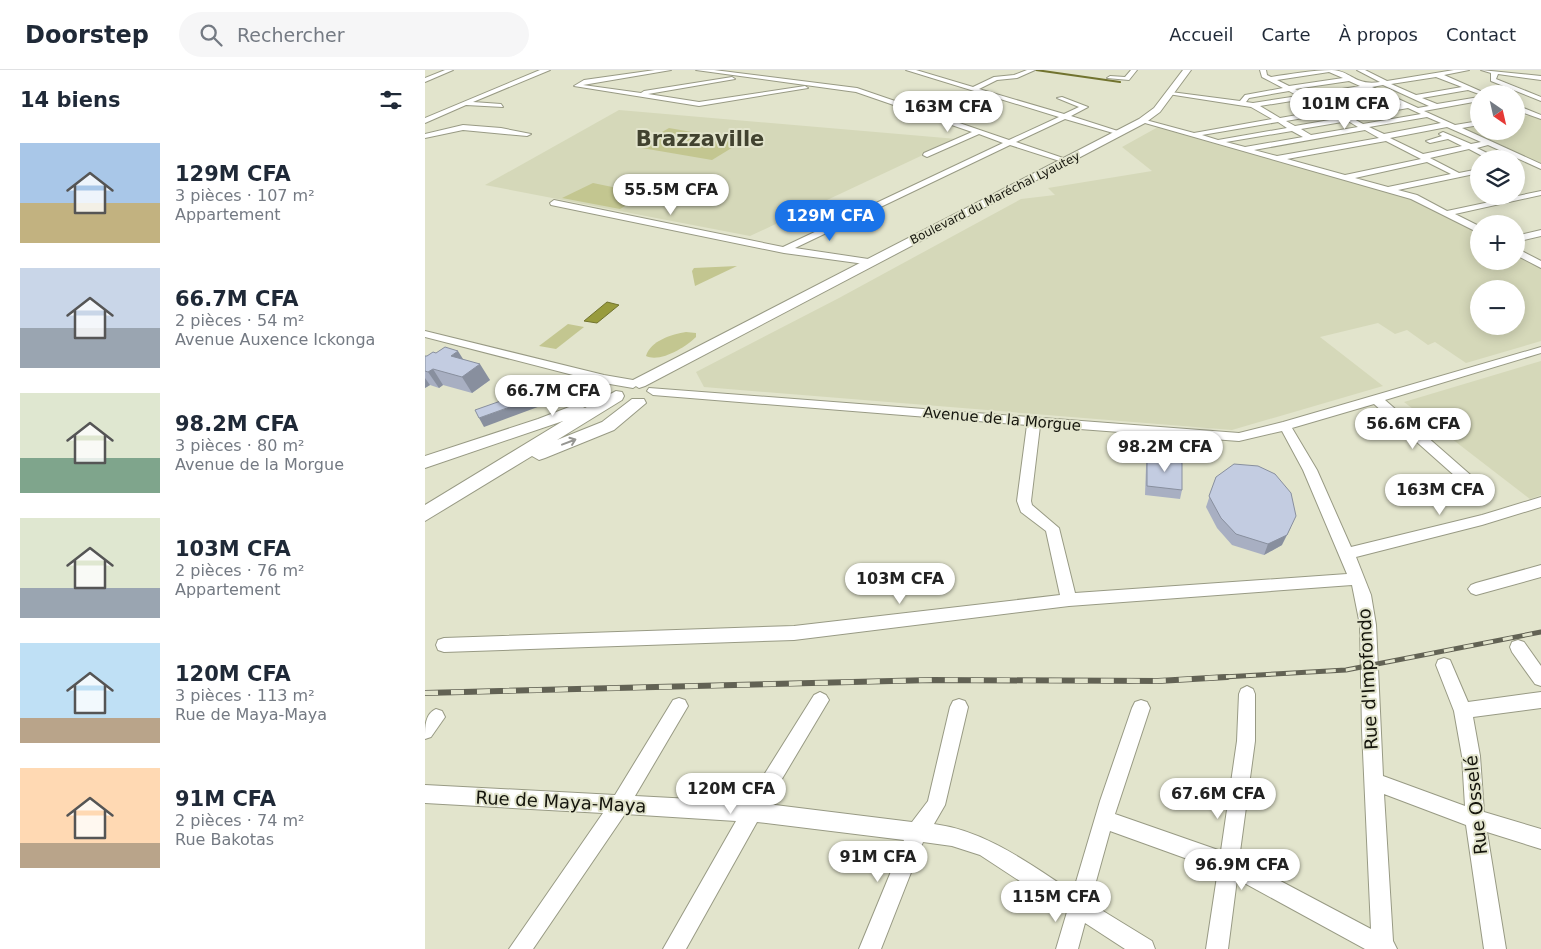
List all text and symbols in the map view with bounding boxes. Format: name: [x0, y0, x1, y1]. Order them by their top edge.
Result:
search box: [179, 12, 529, 57]
text: Doorstep: [25, 21, 149, 49]
icon: search: [197, 21, 225, 49]
text: Rechercher: [237, 24, 345, 46]
text: Accueil: [1169, 24, 1234, 45]
text: Carte: [1262, 24, 1311, 45]
text: À propos: [1339, 24, 1418, 45]
text: Contact: [1446, 24, 1516, 45]
north arrow: [1470, 85, 1525, 140]
map controls: [1470, 85, 1525, 335]
icon: filters: [377, 86, 405, 114]
text: 14 biens: [20, 88, 120, 112]
pin: 101M CFA: [1293, 88, 1397, 130]
pin: 163M CFA: [896, 90, 1000, 133]
text: 101M CFA: [1301, 94, 1389, 113]
text: 163M CFA: [904, 97, 992, 116]
district label: Brazzaville: [636, 127, 764, 151]
street label: Boulevard du Maréchal Lyautey: [908, 149, 1082, 247]
button: layers: [1470, 150, 1525, 205]
text: 129M CFA: [175, 162, 291, 186]
icon: home: [60, 163, 120, 223]
pin: 55.5M CFA: [614, 174, 728, 216]
text: 55.5M CFA: [624, 180, 718, 199]
text: 3 pièces · 107 m²: [175, 186, 315, 205]
pin: 129M CFA: [778, 200, 882, 242]
text: Appartement: [175, 205, 281, 224]
text: 129M CFA: [786, 206, 874, 225]
button: +: [1470, 215, 1525, 270]
button: −: [1470, 280, 1525, 335]
text: 66.7M CFA: [175, 287, 299, 311]
icon: home: [60, 288, 120, 348]
text: 2 pièces · 54 m²: [175, 311, 304, 330]
text: Avenue Auxence Ickonga: [175, 330, 375, 349]
pin: 66.7M CFA: [496, 374, 610, 417]
text: 66.7M CFA: [506, 381, 600, 400]
street label: Avenue de la Morgue: [922, 403, 1082, 435]
pin: 56.6M CFA: [1356, 408, 1470, 450]
text: 98.2M CFA: [175, 412, 299, 436]
icon: home: [60, 413, 120, 473]
text: 56.6M CFA: [1366, 414, 1460, 433]
pin: 98.2M CFA: [1108, 430, 1222, 473]
text: 3 pièces · 80 m²: [175, 436, 304, 455]
one-way arrow: [561, 437, 576, 447]
text: 98.2M CFA: [1118, 437, 1212, 456]
text: Avenue de la Morgue: [175, 455, 344, 474]
pin: 163M CFA: [1388, 474, 1492, 516]
text: 163M CFA: [1396, 480, 1484, 499]
text: 103M CFA: [175, 537, 291, 561]
icon: home: [60, 538, 120, 598]
text: 2 pièces · 76 m²: [175, 561, 304, 580]
pin: 103M CFA: [848, 562, 952, 605]
text: 103M CFA: [856, 569, 944, 588]
text: Appartement: [175, 580, 281, 599]
street label: Rue d'Impfondo: [1353, 608, 1382, 750]
text: 120M CFA: [175, 662, 291, 686]
icon: home: [60, 663, 120, 723]
text: 3 pièces · 113 m²: [175, 686, 315, 705]
text: Rue de Maya-Maya: [175, 705, 327, 724]
street label: Rue Osselé: [1460, 754, 1491, 856]
pin: 120M CFA: [679, 772, 783, 815]
pin: 67.6M CFA: [1161, 778, 1275, 820]
text: 120M CFA: [687, 779, 775, 798]
text: 67.6M CFA: [1171, 784, 1265, 803]
text: 91M CFA: [175, 787, 276, 811]
street label: Rue de Maya-Maya: [475, 787, 647, 816]
icon: home: [60, 788, 120, 848]
text: 2 pièces · 74 m²: [175, 811, 304, 830]
text: Rue Bakotas: [175, 830, 274, 849]
pin: 91M CFA: [832, 840, 924, 883]
text: 91M CFA: [840, 847, 916, 866]
pin: 96.9M CFA: [1185, 848, 1299, 891]
text: 96.9M CFA: [1195, 855, 1289, 874]
pin: 115M CFA: [1004, 880, 1108, 923]
text: 115M CFA: [1012, 887, 1100, 906]

